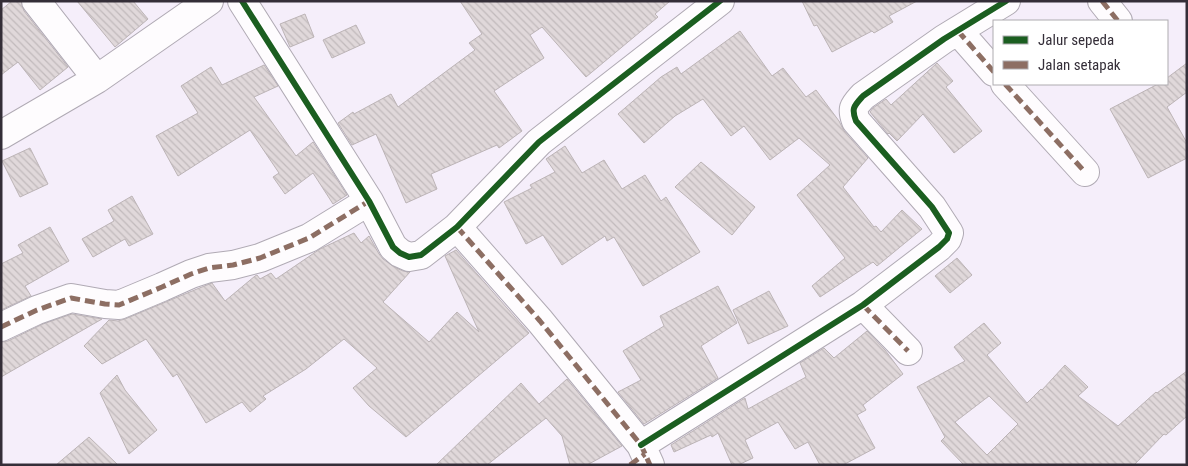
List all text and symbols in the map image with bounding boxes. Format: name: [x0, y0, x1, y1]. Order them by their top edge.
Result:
legend: [993, 20, 1168, 85]
text: Jalur sepeda: [1038, 31, 1114, 49]
text: Jalan setapak: [1038, 56, 1121, 74]

